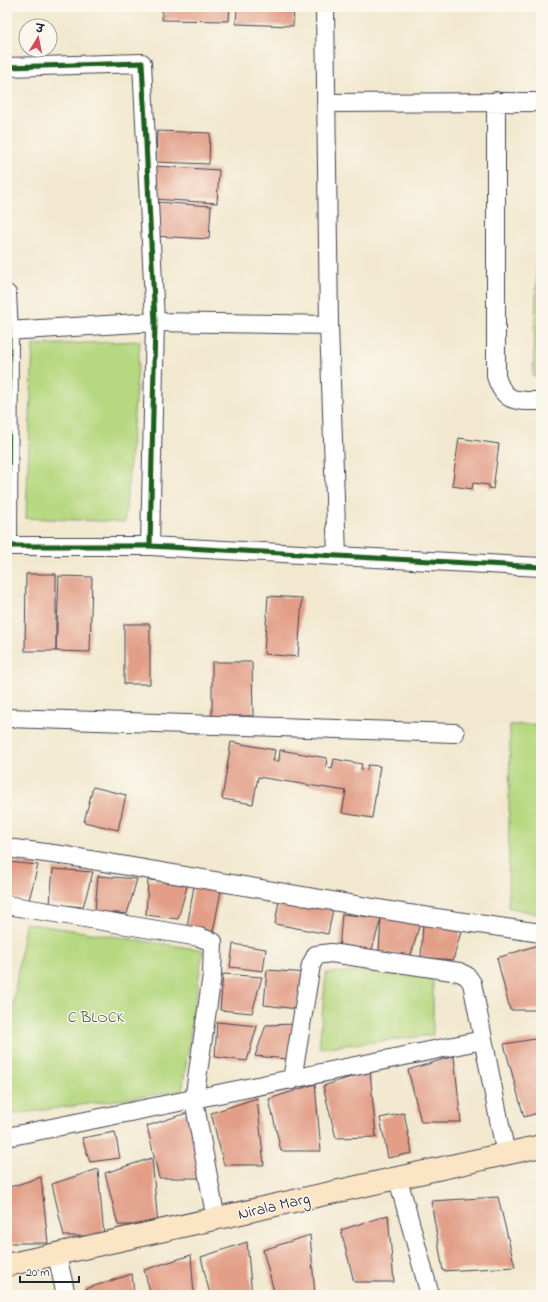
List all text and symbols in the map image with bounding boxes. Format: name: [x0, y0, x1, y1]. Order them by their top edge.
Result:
north arrow: [18, 18, 58, 58]
text: उ: [34, 20, 46, 38]
park label: C BLOCK: [68, 1006, 125, 1030]
street label: Nirala Marg: [236, 1187, 312, 1227]
scale bar: [20, 1258, 79, 1284]
text: 20 m: [26, 1264, 49, 1282]

